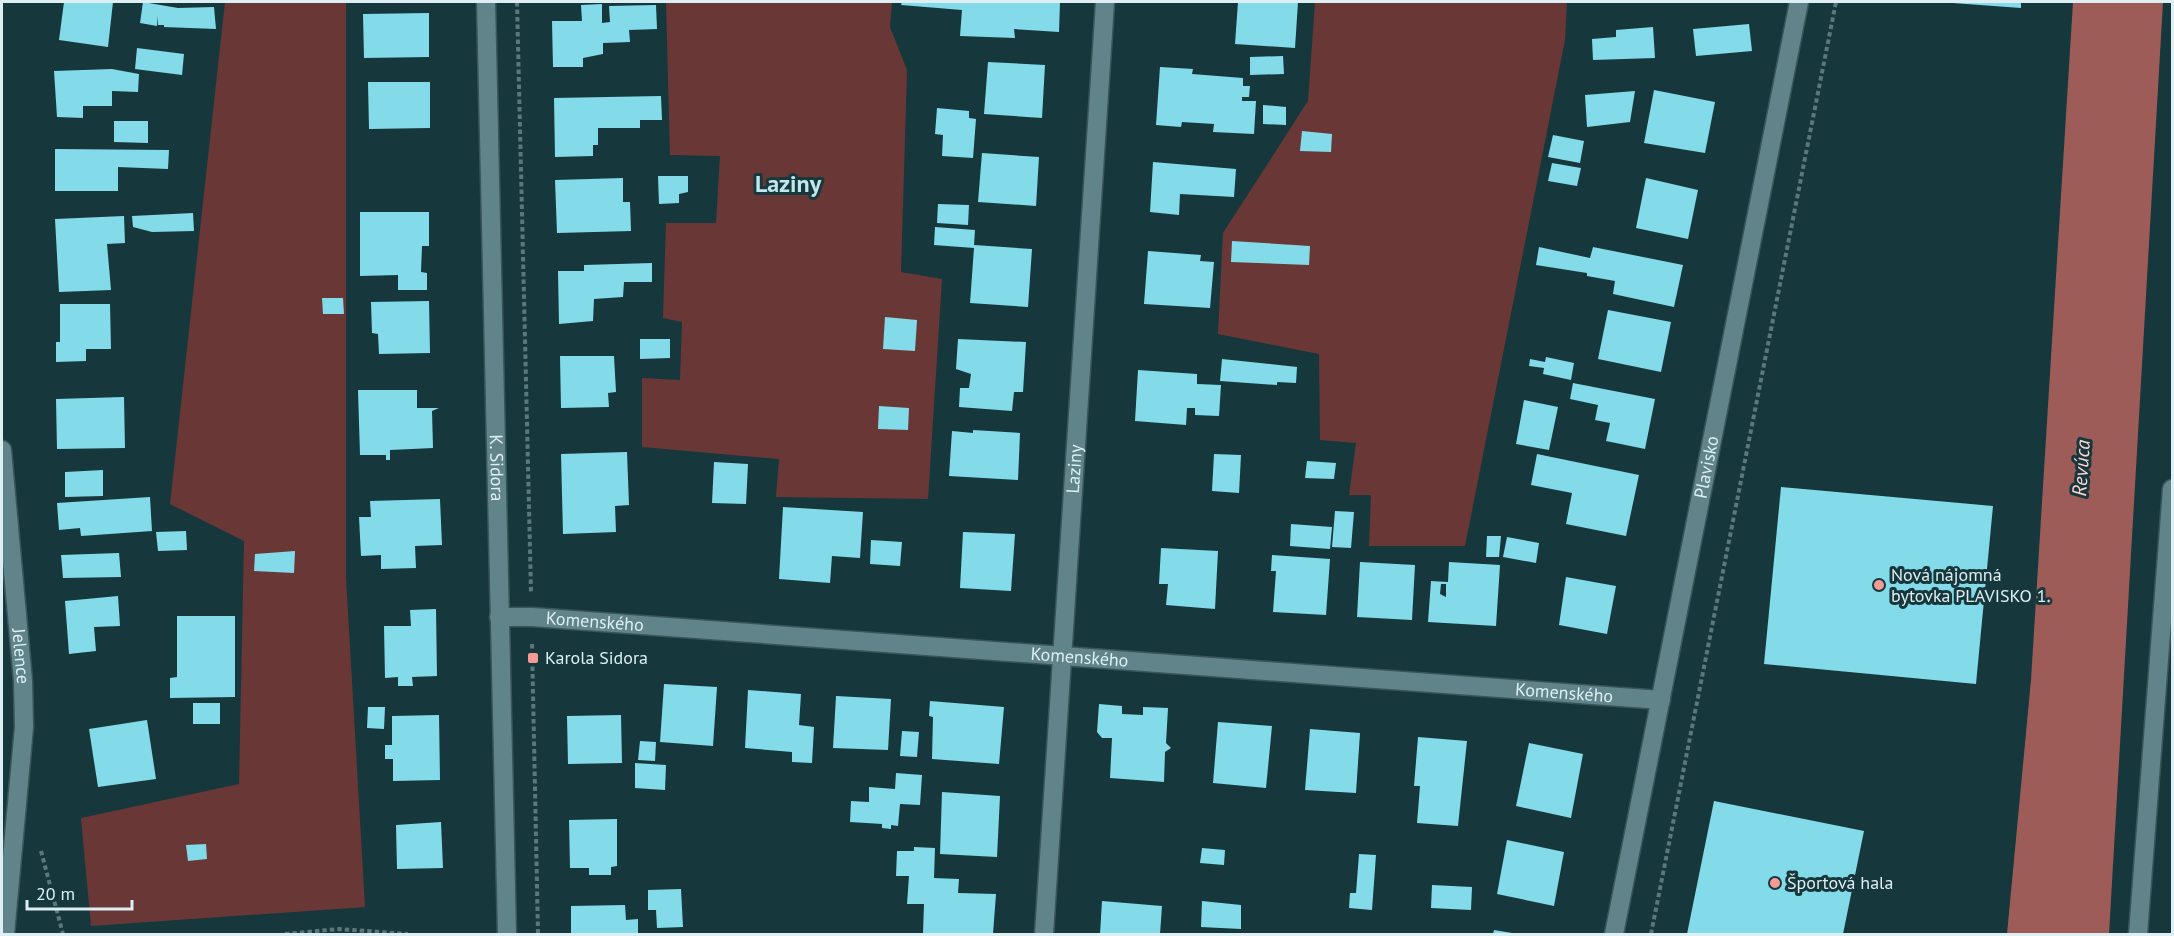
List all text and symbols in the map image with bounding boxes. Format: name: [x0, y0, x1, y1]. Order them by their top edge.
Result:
district label: Laziny: [755, 168, 822, 199]
street label: K. Sidora: [485, 434, 509, 502]
street label: Plavisko: [1689, 434, 1724, 500]
water label: Revúca: [2066, 439, 2096, 497]
street label: Laziny: [1061, 443, 1087, 494]
place label: Nová nájomná bytovka PLAVISKO 1.: [1891, 563, 2050, 607]
marker: Nová nájomná bytovka PLAVISKO 1.: [1872, 578, 1886, 592]
street label: Komenského: [545, 606, 645, 636]
street label: Jelence: [7, 626, 35, 685]
street label: Komenského: [1030, 642, 1129, 672]
place label: Karola Sidora: [545, 646, 648, 669]
marker: Karola Sidora: [526, 651, 540, 665]
street label: Komenského: [1515, 677, 1614, 707]
place label: Športová hala: [1787, 871, 1893, 894]
scale bar: [27, 873, 132, 911]
marker: Športová hala: [1768, 876, 1782, 890]
text: 20 m: [36, 882, 75, 905]

